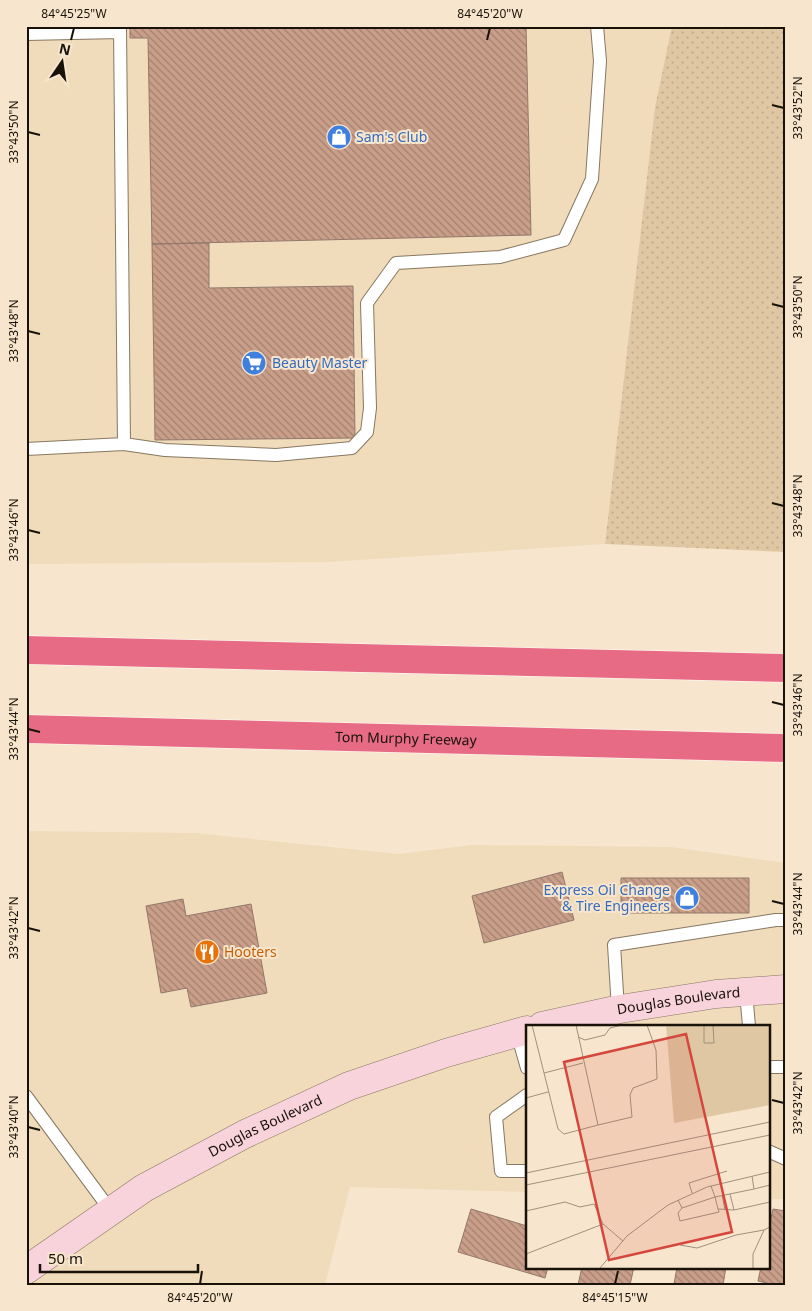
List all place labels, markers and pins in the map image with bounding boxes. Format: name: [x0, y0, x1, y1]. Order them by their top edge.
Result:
shop icon: Sam's Club: [326, 124, 352, 150]
place label: Sam's Club: [356, 127, 427, 146]
supermarket icon: Beauty Master: [241, 350, 267, 376]
place label: Beauty Master: [272, 353, 368, 372]
place label: Express Oil Change & Tire Engineers: [543, 880, 670, 915]
shop icon: Express Oil Change & Tire Engineers: [674, 885, 700, 911]
restaurant icon: Hooters: [194, 939, 220, 965]
place label: Hooters: [224, 942, 277, 961]

